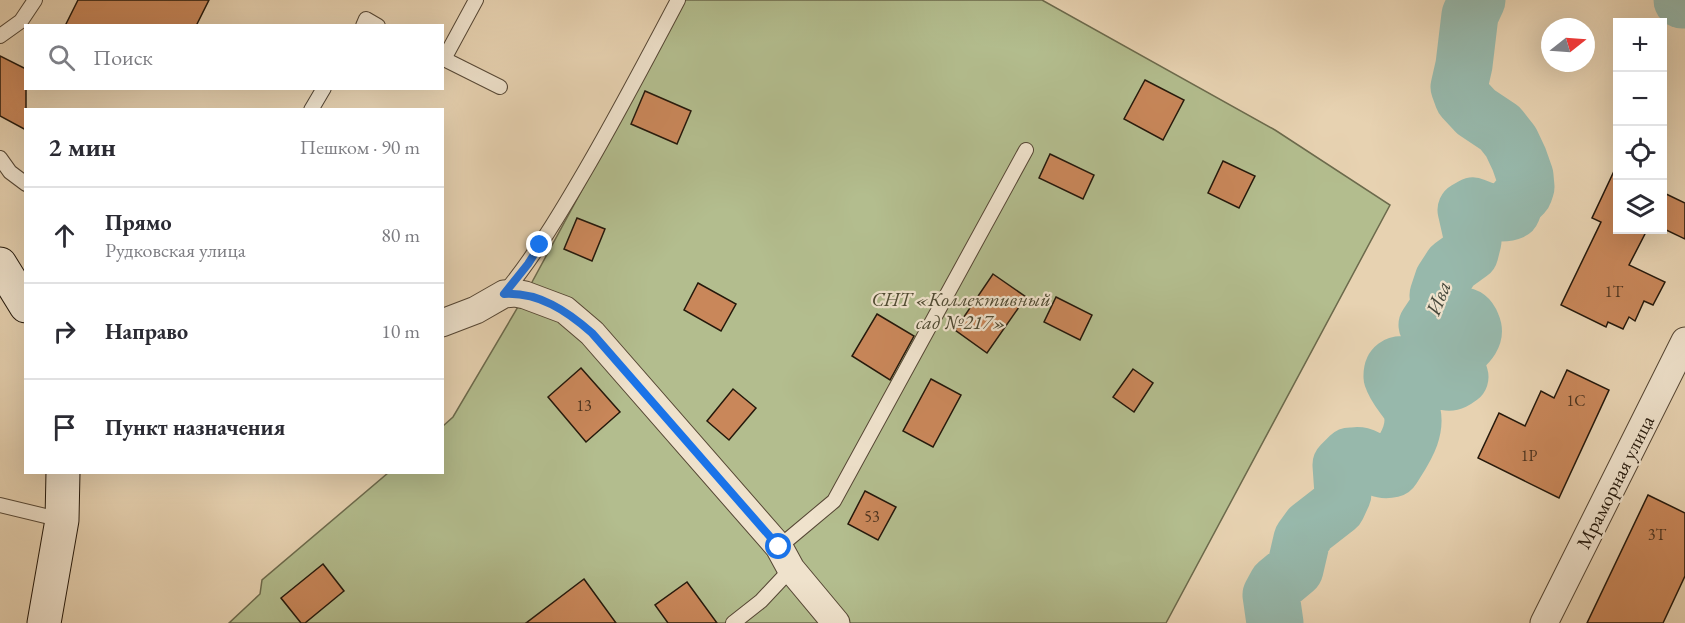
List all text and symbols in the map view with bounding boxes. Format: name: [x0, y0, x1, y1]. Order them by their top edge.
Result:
north arrow: [1541, 18, 1595, 72]
map controls: [1613, 18, 1667, 234]
button: +: [1613, 18, 1667, 72]
search box: [24, 24, 444, 90]
icon: search: [45, 41, 78, 74]
text: Поиск: [93, 43, 153, 72]
button: −: [1613, 72, 1667, 126]
button: locate: [1613, 126, 1667, 180]
text: 2 мин: [48, 130, 116, 164]
text: Пешком · 90 m: [300, 134, 420, 160]
button: layers: [1613, 180, 1667, 234]
text: Прямо: [105, 208, 172, 237]
icon: ahead: [48, 219, 81, 252]
text: 80 m: [381, 222, 420, 248]
route end: [526, 231, 552, 257]
text: Рудковская улица: [105, 237, 246, 263]
water label: Ива: [1419, 277, 1457, 320]
house number: 1Т: [1605, 281, 1623, 302]
park label: СНТ «Коллективный сад №217»: [871, 286, 1051, 335]
icon: right: [48, 315, 81, 348]
text: Направо: [105, 317, 188, 346]
text: 10 m: [381, 318, 420, 344]
house number: 1С: [1566, 390, 1586, 411]
house number: 13: [576, 395, 592, 416]
icon: arrive: [48, 411, 81, 444]
street label: Мраморная улица: [1570, 411, 1660, 553]
text: Пункт назначения: [105, 413, 285, 442]
house number: 1Р: [1521, 445, 1537, 466]
house number: 53: [864, 506, 880, 527]
house number: 3Т: [1648, 524, 1666, 545]
route start: [765, 533, 791, 559]

